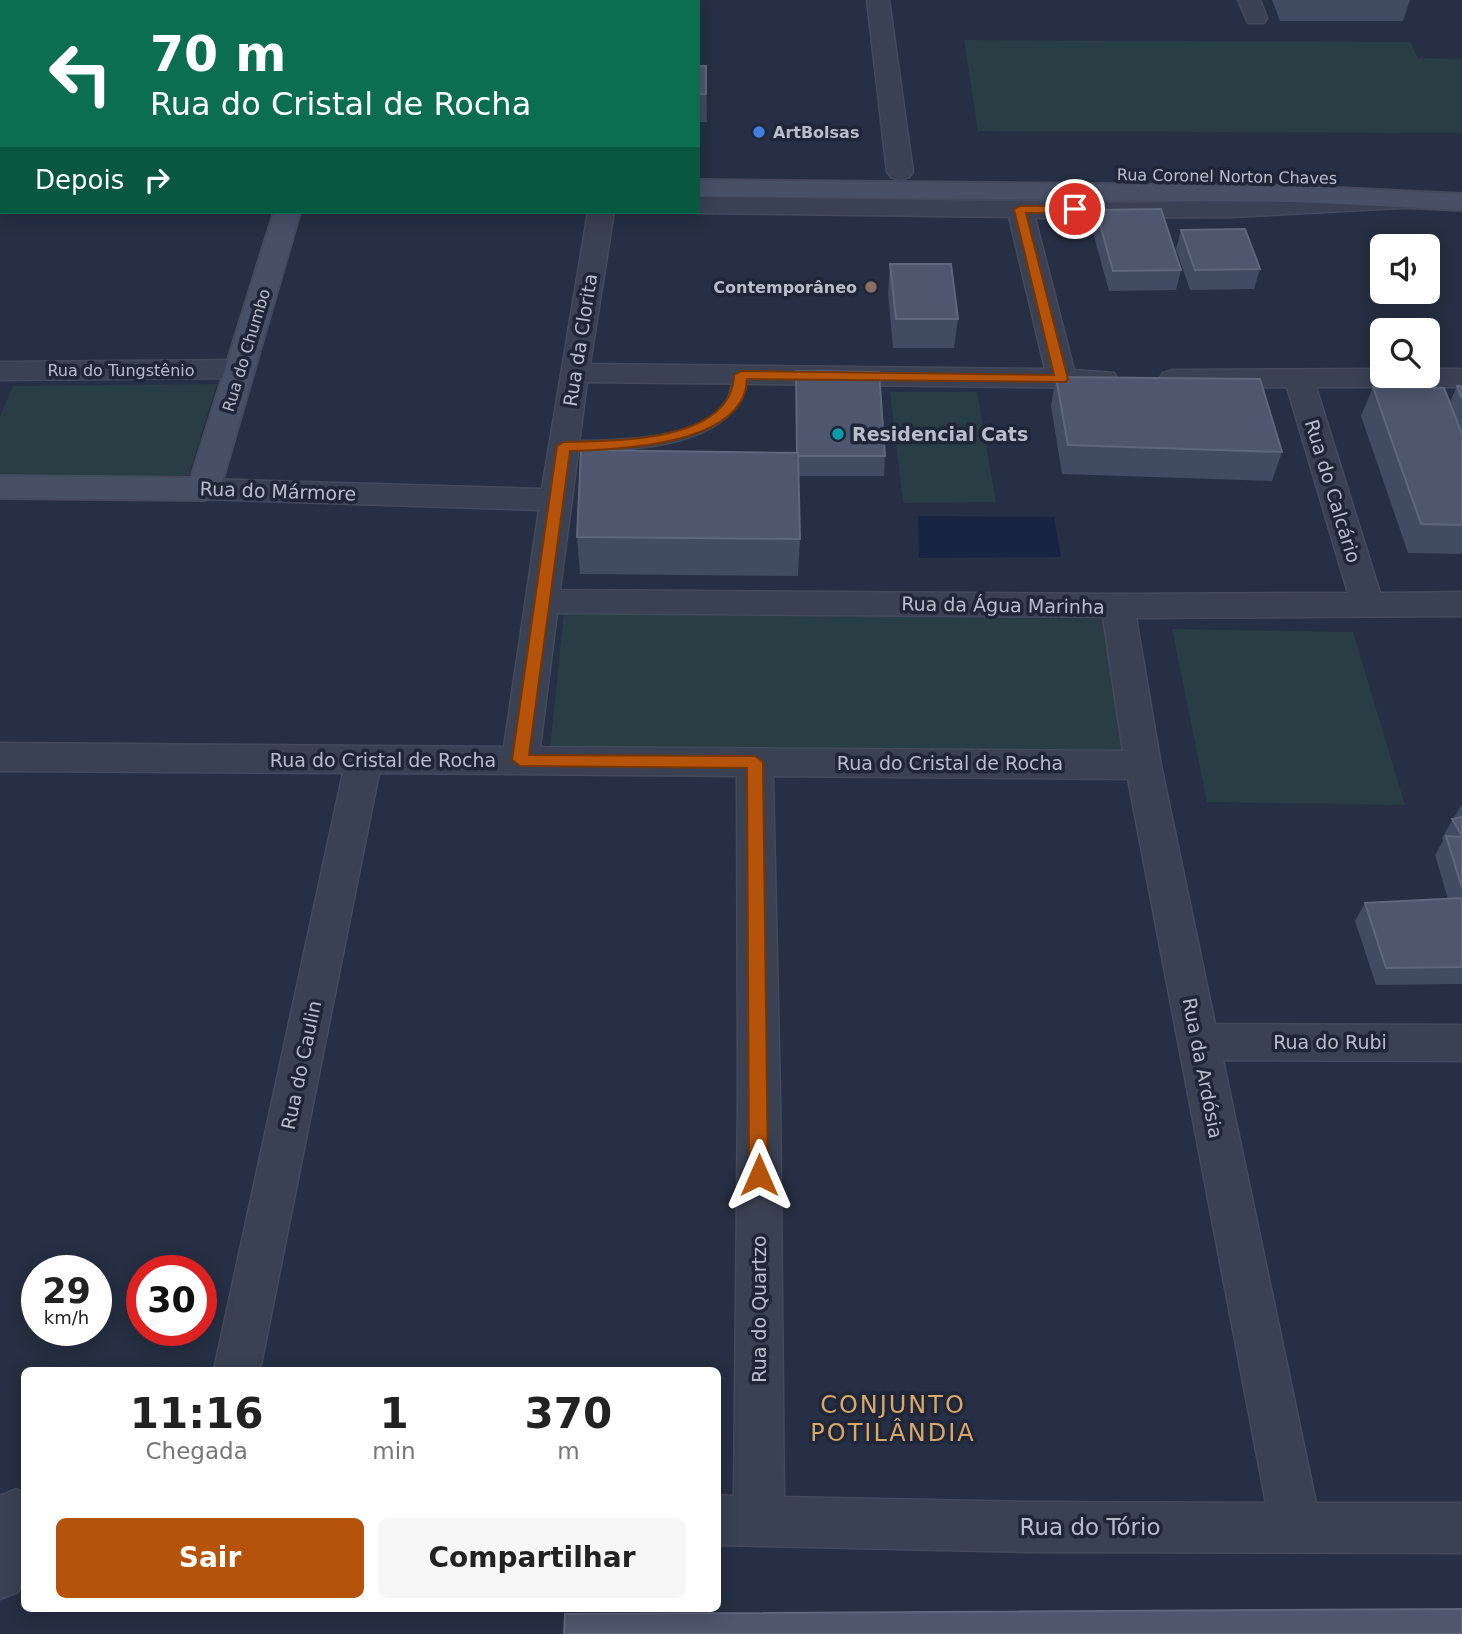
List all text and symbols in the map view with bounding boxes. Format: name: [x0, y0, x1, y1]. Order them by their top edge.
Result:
text: 70 m: [150, 26, 286, 83]
icon: left: [35, 28, 126, 119]
text: Rua do Cristal de Rocha: [150, 85, 531, 123]
place label: ArtBolsas: [773, 123, 859, 142]
marker: ArtBolsas: [751, 124, 767, 140]
icon: right: [138, 161, 176, 199]
text: Depois: [35, 165, 124, 195]
street label: Rua Coronel Norton Chaves: [1117, 165, 1337, 188]
pin: [1045, 179, 1105, 239]
icon: arrive: [1056, 190, 1094, 228]
map controls: [1370, 234, 1440, 388]
button: sound: [1370, 234, 1440, 304]
street label: Rua da Clorita: [559, 272, 601, 408]
place label: Contemporâneo: [713, 278, 857, 297]
marker: Contemporâneo: [863, 279, 879, 295]
street label: Rua do Chumbo: [219, 286, 274, 414]
button: search: [1370, 318, 1440, 388]
street label: Rua do Tungstênio: [47, 361, 195, 380]
street label: Rua do Calcário: [1301, 417, 1365, 565]
place label: Residencial Cats: [852, 423, 1028, 445]
marker: Residencial Cats: [830, 426, 846, 442]
street label: Rua do Mármore: [199, 477, 357, 505]
street label: Rua da Água Marinha: [901, 592, 1105, 618]
street label: Rua do Cristal de Rocha: [270, 749, 496, 771]
street label: Rua do Cristal de Rocha: [837, 752, 1063, 774]
street label: Rua da Ardósia: [1179, 996, 1227, 1140]
street label: Rua do Caulin: [277, 998, 325, 1132]
street label: Rua do Rubi: [1273, 1031, 1387, 1053]
position arrow: [722, 1138, 796, 1212]
street label: Rua do Quartzo: [748, 1235, 770, 1383]
speed limit sign: 30: [126, 1255, 217, 1346]
text: 29: [42, 1271, 91, 1311]
text: km/h: [44, 1307, 89, 1328]
text: 11:16: [130, 1389, 264, 1438]
text: 1: [379, 1389, 409, 1438]
text: 370: [525, 1389, 612, 1438]
district label: CONJUNTO POTILÂNDIA: [810, 1391, 976, 1447]
text: Chegada: [146, 1438, 248, 1464]
text: min: [372, 1438, 416, 1464]
text: m: [557, 1438, 580, 1464]
street label: Rua do Tório: [1019, 1514, 1161, 1540]
button: Sair: [56, 1518, 364, 1598]
button: Compartilhar: [378, 1518, 686, 1598]

